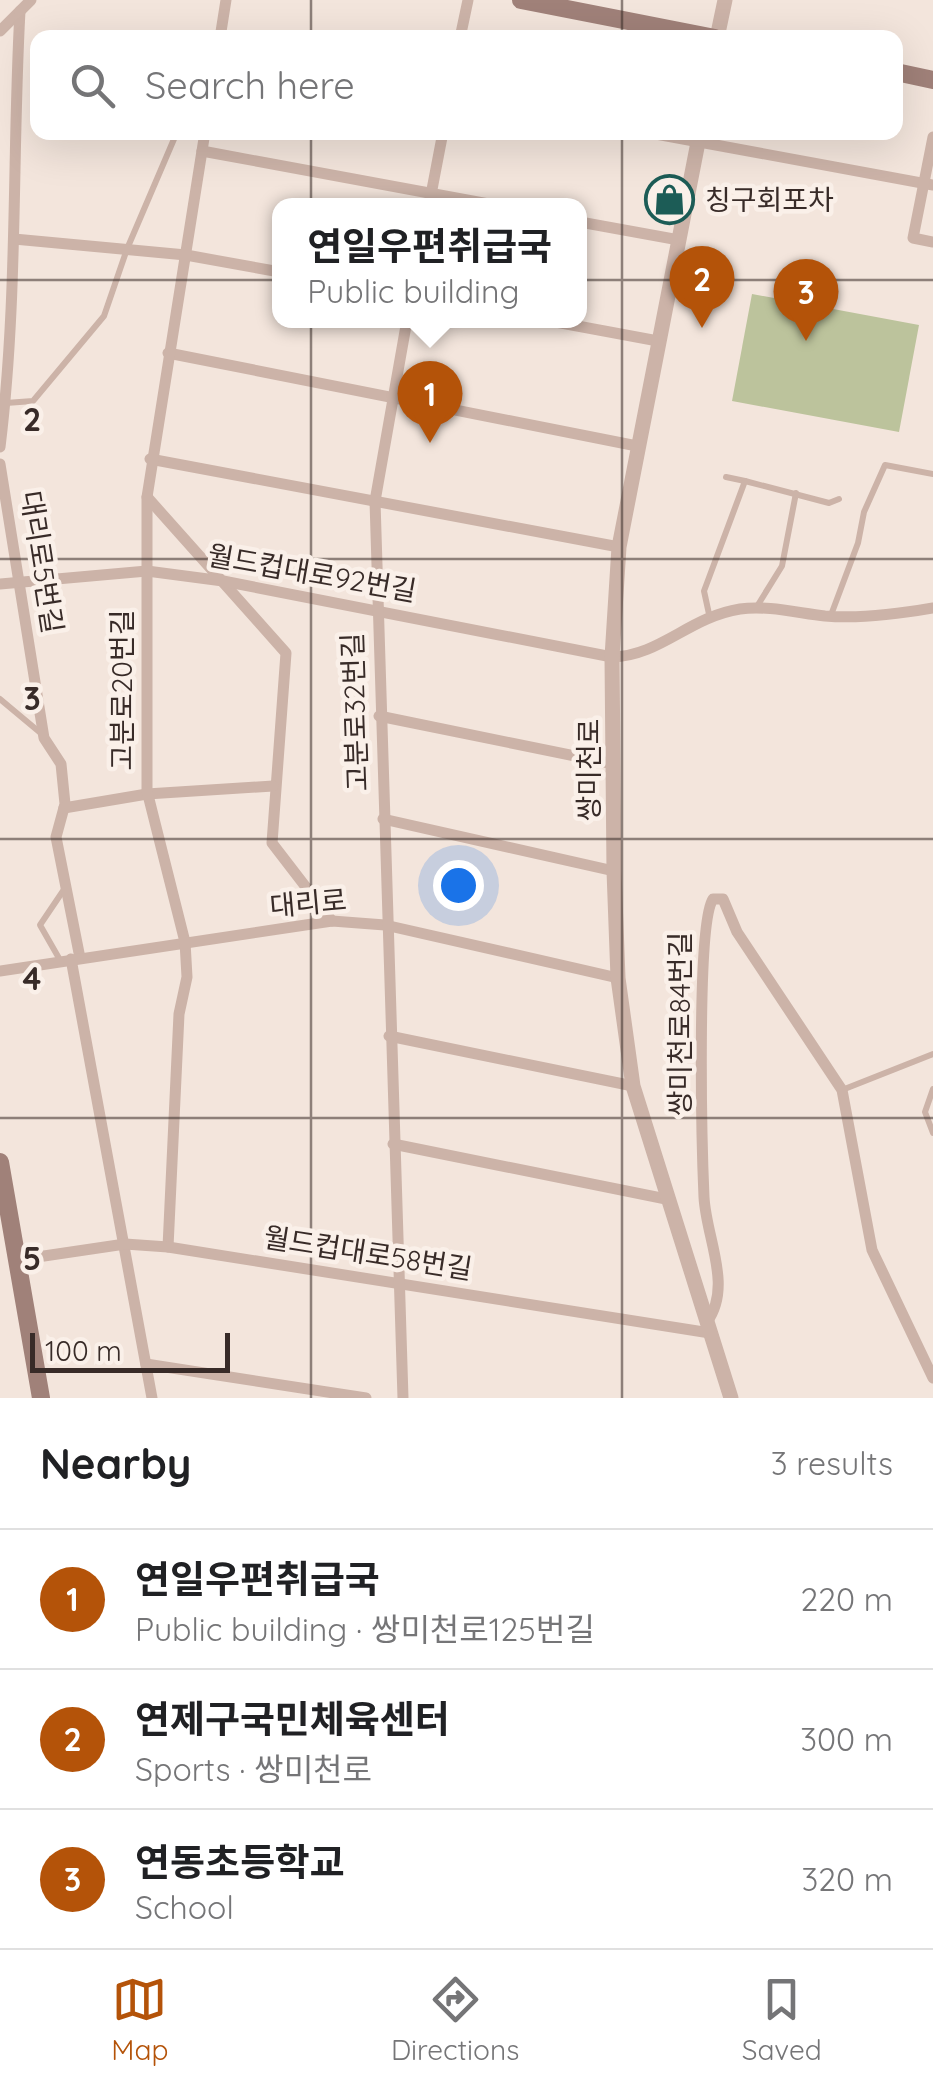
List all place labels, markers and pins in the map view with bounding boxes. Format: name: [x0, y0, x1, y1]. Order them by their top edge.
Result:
shop icon: 칭구회포차: [644, 174, 696, 226]
place label: 칭구회포차: [705, 182, 834, 217]
pin: 2: [670, 245, 734, 328]
pin: 3: [774, 258, 838, 341]
pin: 1: [398, 360, 462, 443]

